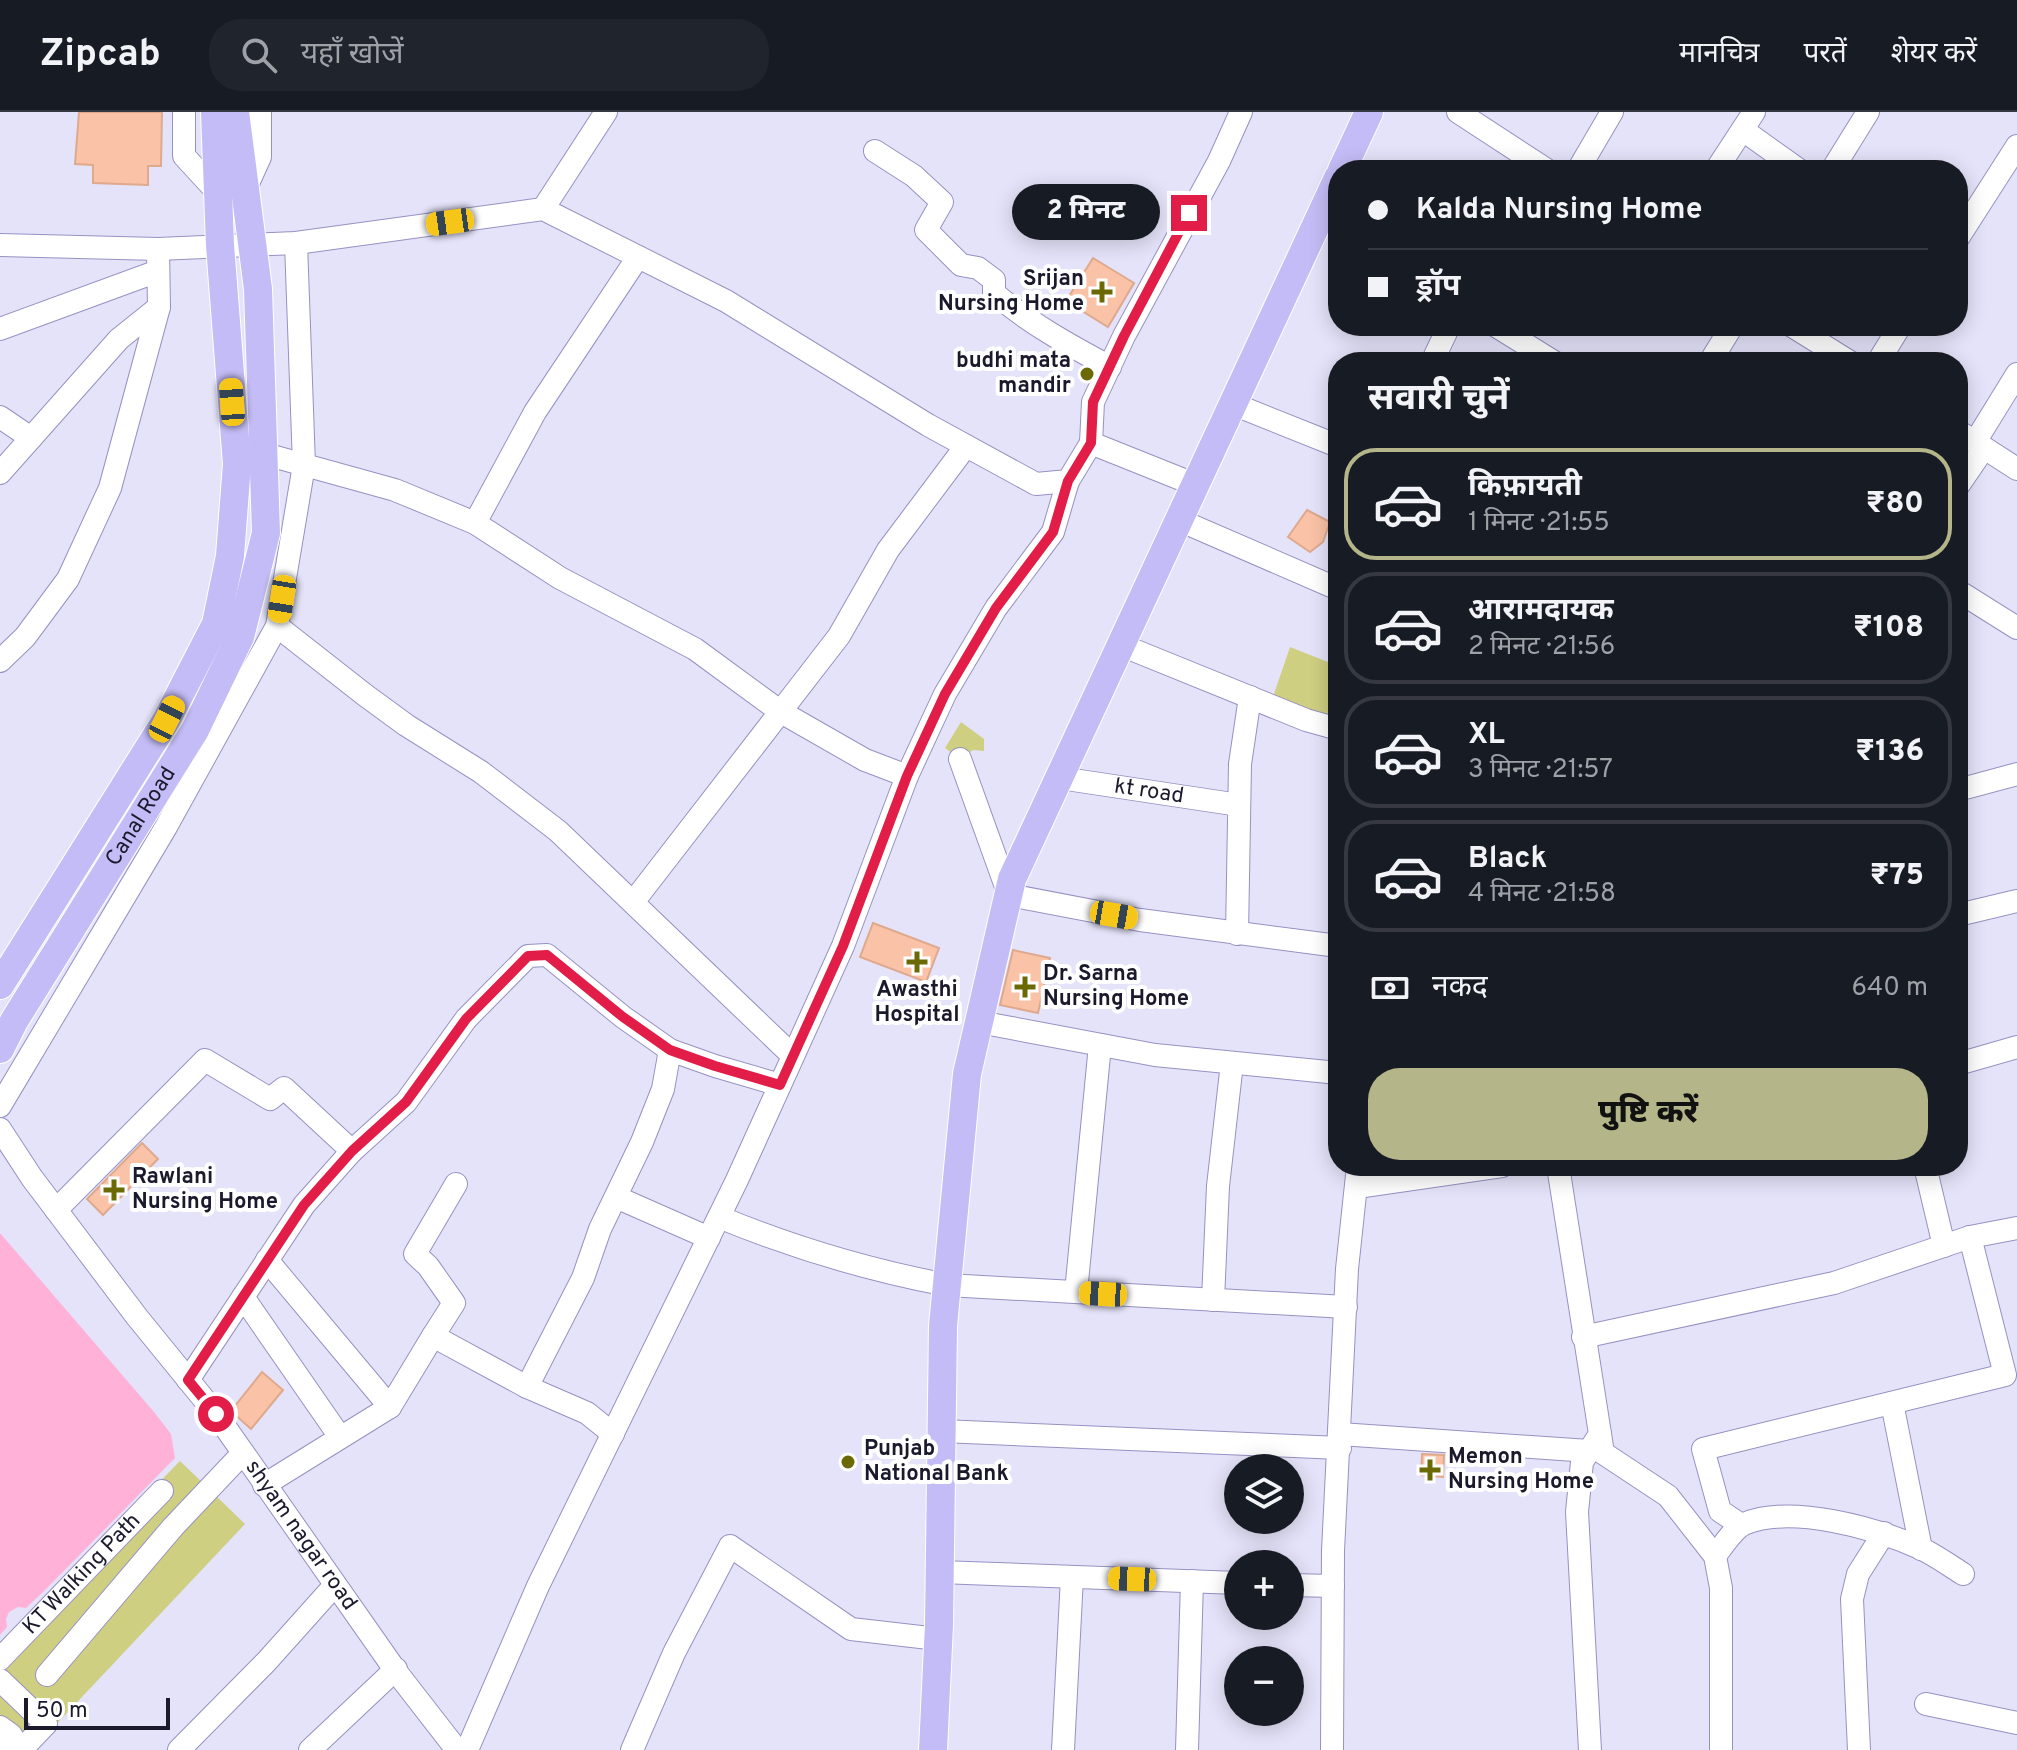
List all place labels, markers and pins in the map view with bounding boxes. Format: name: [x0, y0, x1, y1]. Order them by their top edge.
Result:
place label: Srijan Nursing Home: [938, 266, 1084, 318]
marker: Srijan Nursing Home: [1091, 281, 1113, 303]
place label: budhi mata mandir: [956, 348, 1071, 400]
marker: budhi mata mandir: [1078, 365, 1096, 383]
marker: Awasthi Hospital: [906, 951, 928, 973]
place label: Dr. Sarna Nursing Home: [1043, 961, 1189, 1013]
marker: Dr. Sarna Nursing Home: [1014, 976, 1036, 998]
place label: Awasthi Hospital: [874, 977, 960, 1029]
place label: Rawlani Nursing Home: [132, 1164, 278, 1216]
marker: Rawlani Nursing Home: [103, 1179, 125, 1201]
place label: Punjab National Bank: [864, 1436, 1009, 1488]
place label: Memon Nursing Home: [1448, 1444, 1594, 1496]
marker: Punjab National Bank: [839, 1453, 857, 1471]
marker: Memon Nursing Home: [1419, 1459, 1441, 1481]

